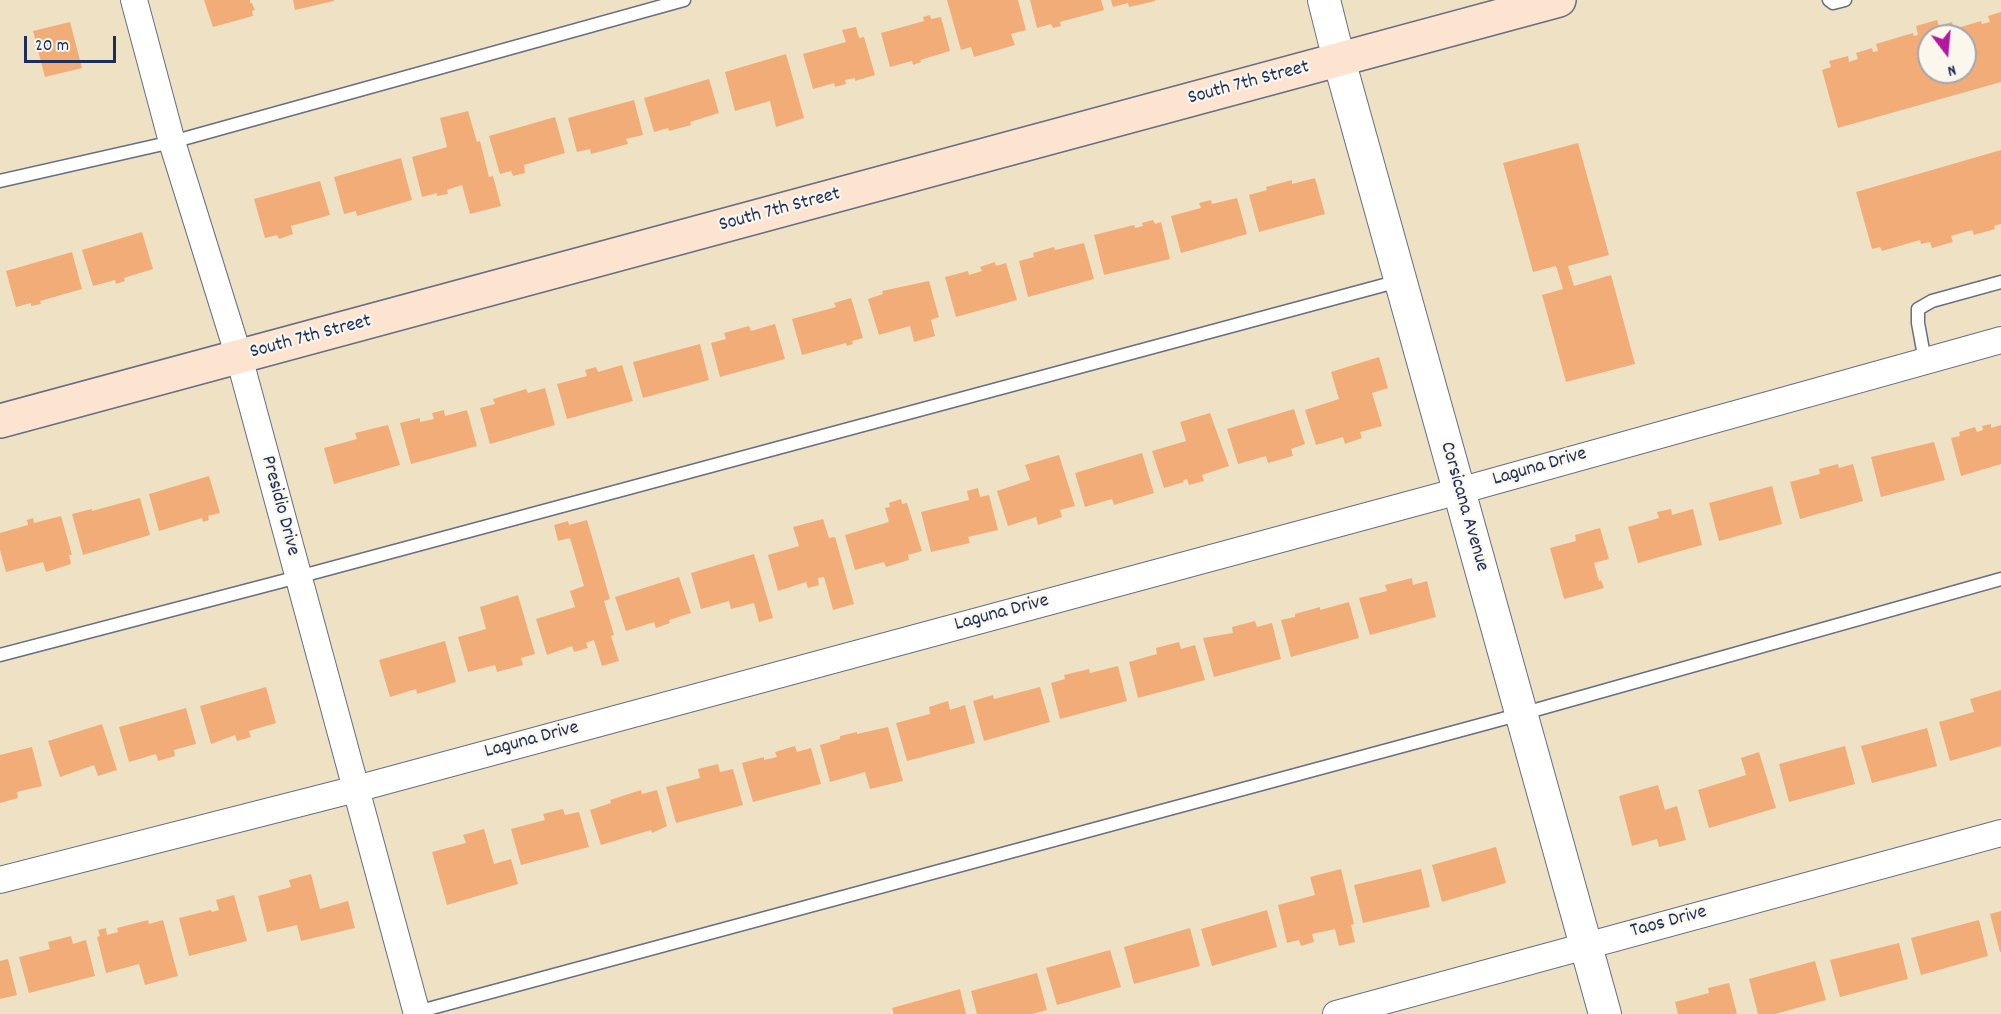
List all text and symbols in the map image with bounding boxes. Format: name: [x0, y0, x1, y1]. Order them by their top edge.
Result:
scale bar: [27, 24, 118, 62]
north arrow: [1917, 24, 1977, 84]
text: 20 m: [35, 34, 69, 59]
street label: South 7th Street: [1186, 56, 1312, 112]
text: N: [1945, 58, 1959, 82]
street label: South 7th Street: [717, 183, 843, 239]
street label: South 7th Street: [248, 310, 374, 366]
street label: Corsicana Avenue: [1433, 439, 1493, 575]
street label: Laguna Drive: [1490, 443, 1590, 493]
street label: Presidio Drive: [254, 453, 304, 559]
street label: Laguna Drive: [952, 590, 1052, 638]
street label: Laguna Drive: [482, 717, 582, 765]
street label: Taos Drive: [1628, 901, 1710, 945]

